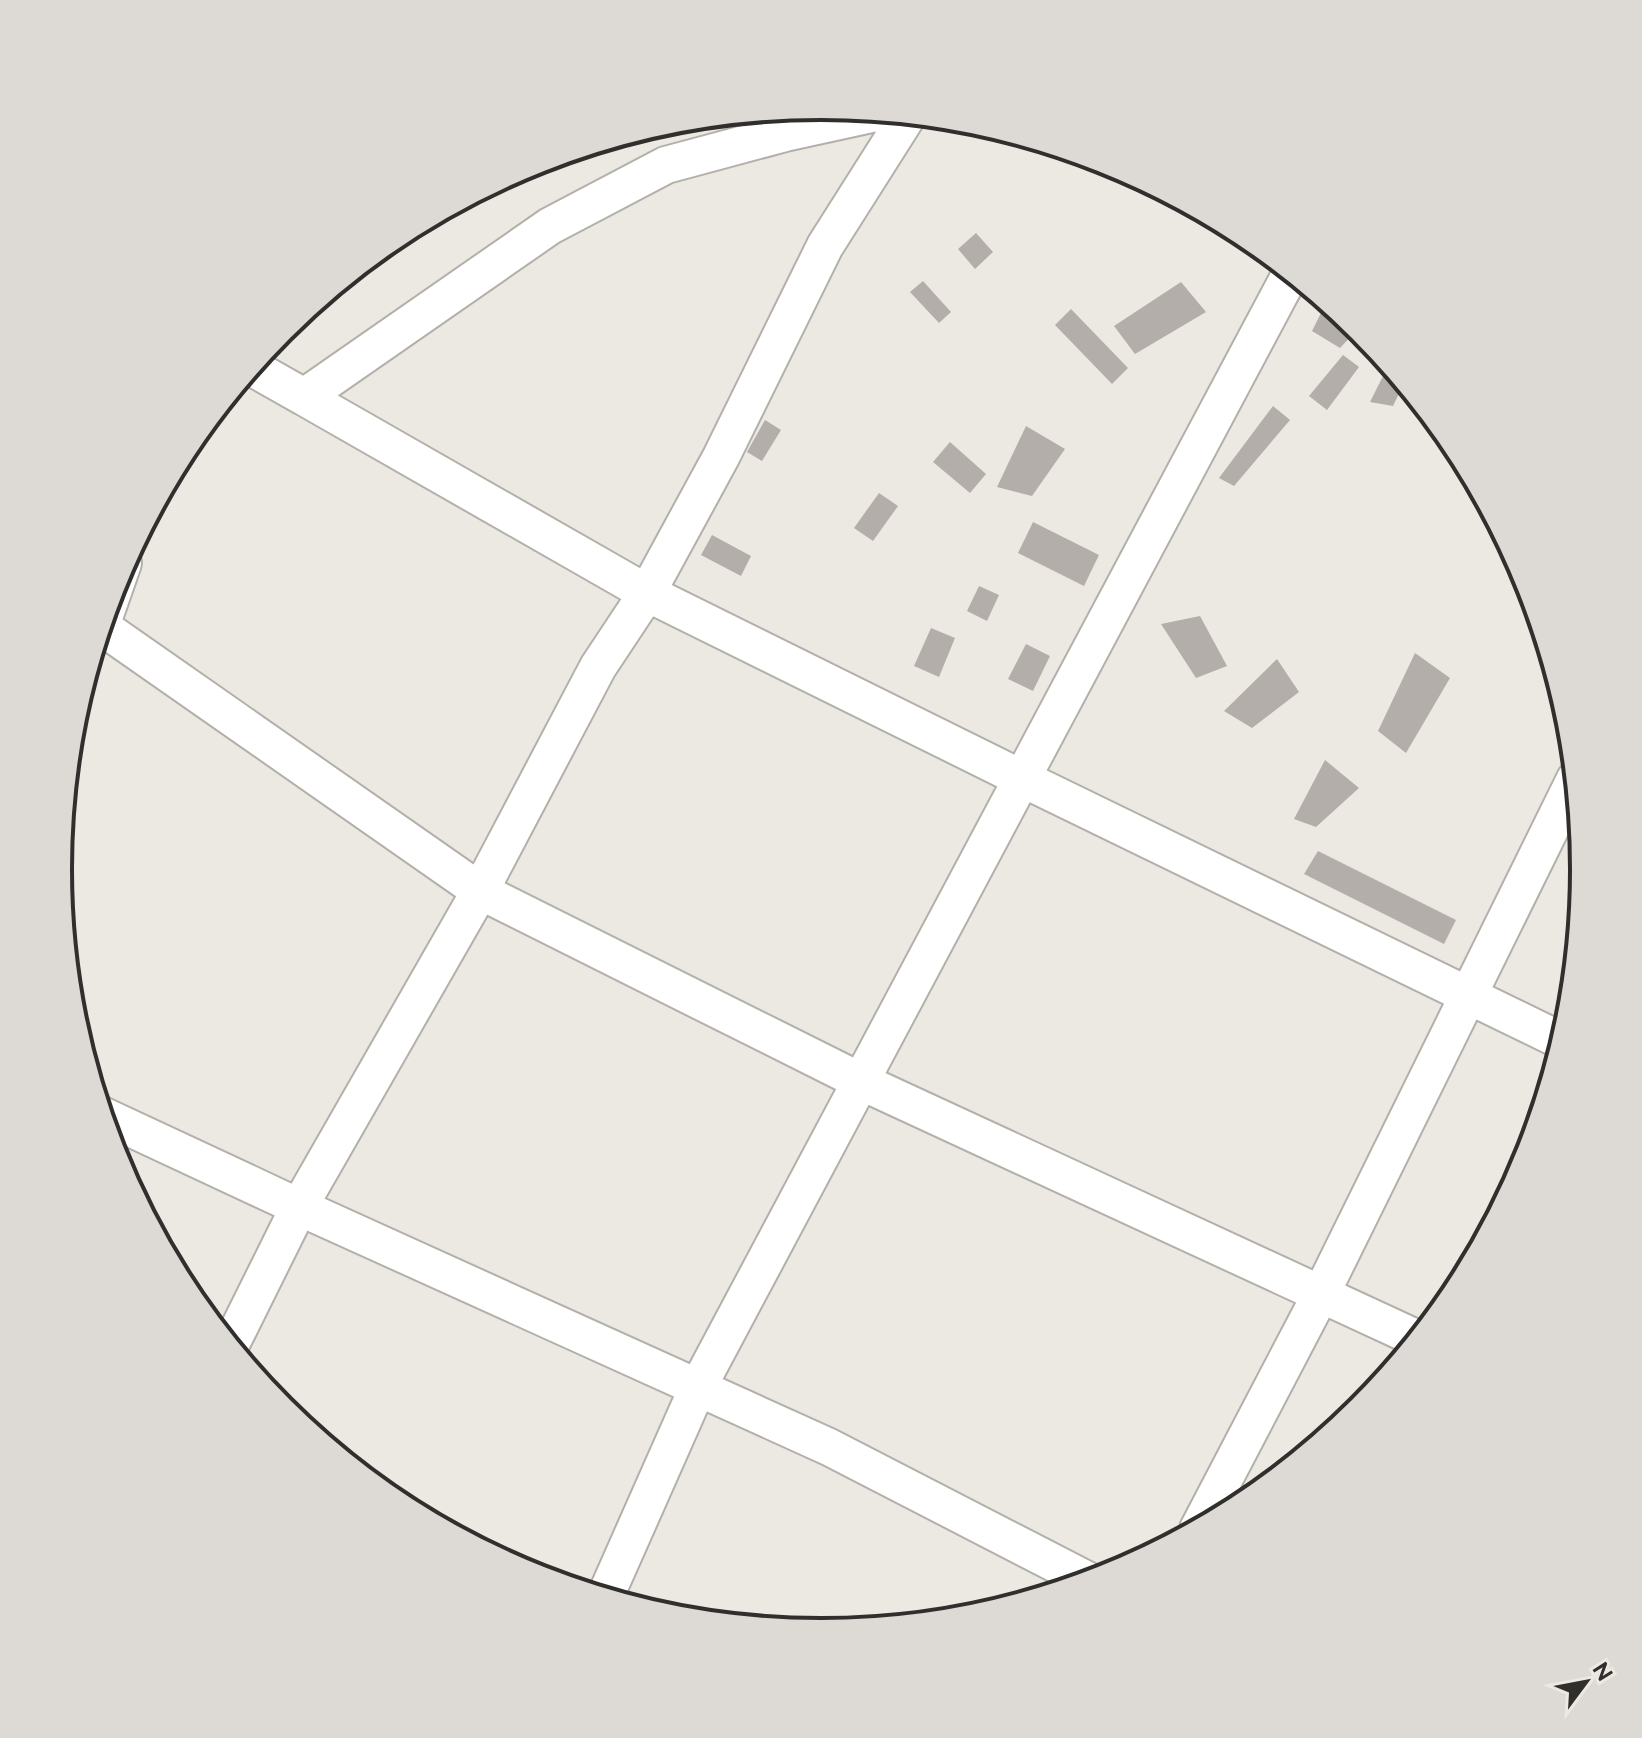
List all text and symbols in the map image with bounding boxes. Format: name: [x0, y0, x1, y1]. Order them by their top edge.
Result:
north arrow: [1546, 1642, 1626, 1722]
text: N: [1587, 1657, 1618, 1685]

